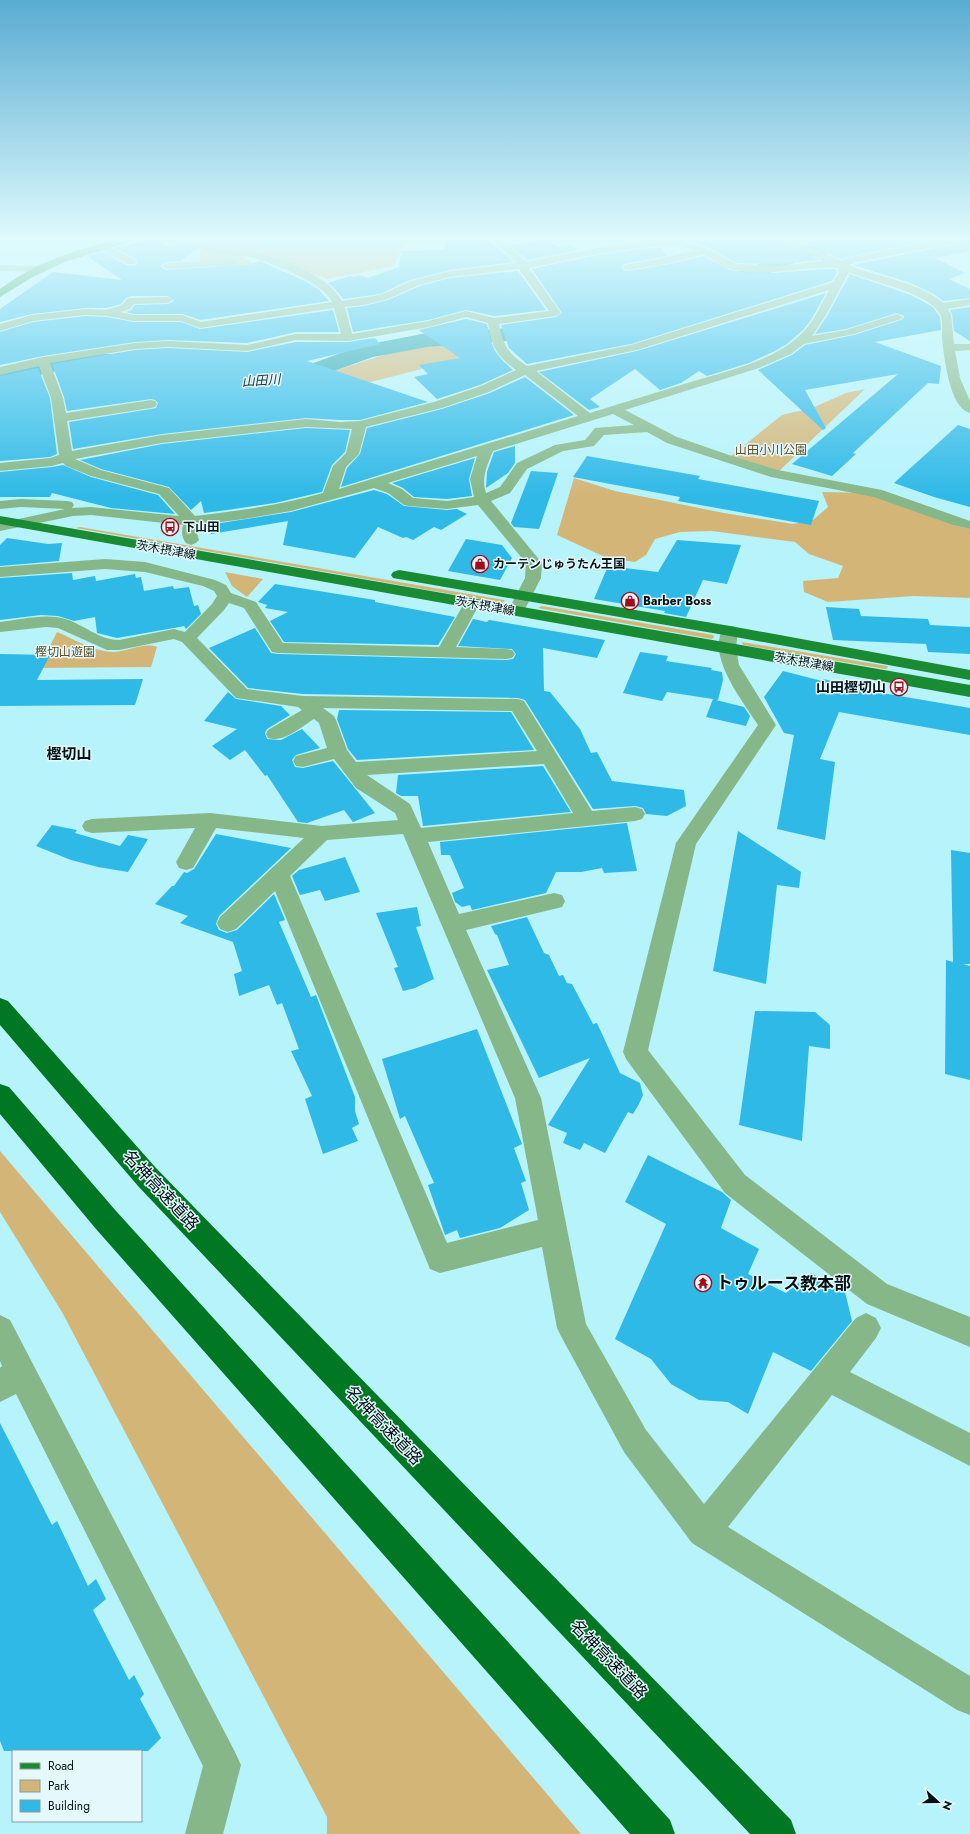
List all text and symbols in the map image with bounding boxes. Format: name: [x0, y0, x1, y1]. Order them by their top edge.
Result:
water label: 山田川: [241, 370, 283, 391]
park label: 山田小川公園: [735, 441, 807, 459]
bus stop icon: 下山田: [160, 517, 180, 537]
place label: 下山田: [183, 518, 219, 536]
street label: 茨木摂津線: [135, 536, 197, 564]
shop icon: カーテンじゅうたん王国: [470, 554, 490, 574]
place label: カーテンじゅうたん王国: [493, 555, 625, 573]
shop icon: Barber Boss: [620, 591, 640, 611]
street label: 茨木摂津線: [454, 592, 516, 620]
place label: Barber Boss: [643, 592, 712, 610]
park label: 樫切山遊園: [35, 643, 95, 661]
street label: 茨木摂津線: [773, 648, 835, 676]
place label: 山田樫切山: [816, 677, 886, 697]
bus stop icon: 山田樫切山: [889, 677, 909, 697]
district label: 樫切山: [46, 743, 92, 765]
street label: 名神高速道路: [117, 1145, 205, 1235]
place label: トゥルース教本部: [716, 1271, 851, 1295]
temple icon: トゥルース教本部: [693, 1273, 713, 1293]
street label: 名神高速道路: [340, 1380, 428, 1470]
street label: 名神高速道路: [565, 1614, 653, 1704]
legend: [12, 1750, 142, 1822]
text: Road: [48, 1757, 74, 1775]
text: Park: [48, 1777, 70, 1795]
north arrow: [918, 1782, 958, 1822]
text: Building: [48, 1797, 90, 1815]
text: N: [938, 1799, 956, 1813]

